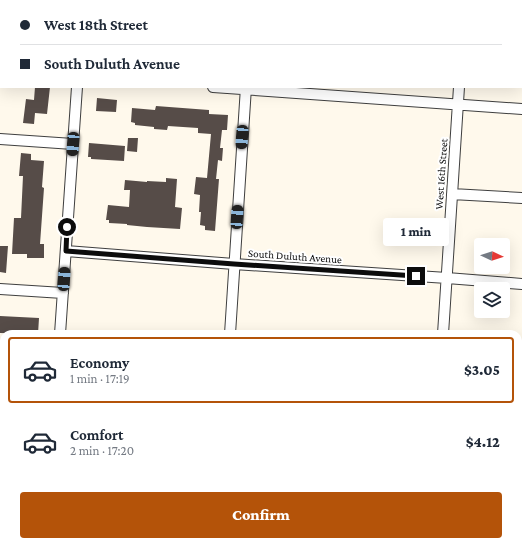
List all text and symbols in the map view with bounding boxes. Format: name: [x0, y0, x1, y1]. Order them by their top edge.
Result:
text: West 18th Street: [44, 17, 148, 33]
text: South Duluth Avenue: [44, 56, 180, 72]
car: [235, 125, 249, 149]
car: [66, 132, 80, 156]
street label: West 16th Street: [433, 138, 449, 210]
car: [230, 205, 244, 229]
route start: [58, 218, 76, 236]
callout: 1 min: [383, 218, 449, 246]
text: 1 min: [401, 224, 431, 239]
north arrow: [474, 238, 510, 274]
map controls: [474, 238, 510, 318]
street label: South Duluth Avenue: [248, 247, 342, 265]
car: [57, 267, 71, 291]
route end: [407, 267, 425, 285]
button: layers: [474, 282, 510, 318]
icon: car: [22, 352, 58, 388]
text: Economy: [70, 355, 129, 371]
text: $3.05: [464, 362, 500, 378]
text: 1 min · 17:19: [70, 371, 130, 386]
icon: car: [22, 424, 58, 460]
text: Comfort: [70, 427, 124, 443]
text: $4.12: [466, 434, 500, 450]
text: 2 min · 17:20: [70, 443, 134, 458]
button: Confirm: [20, 492, 502, 538]

